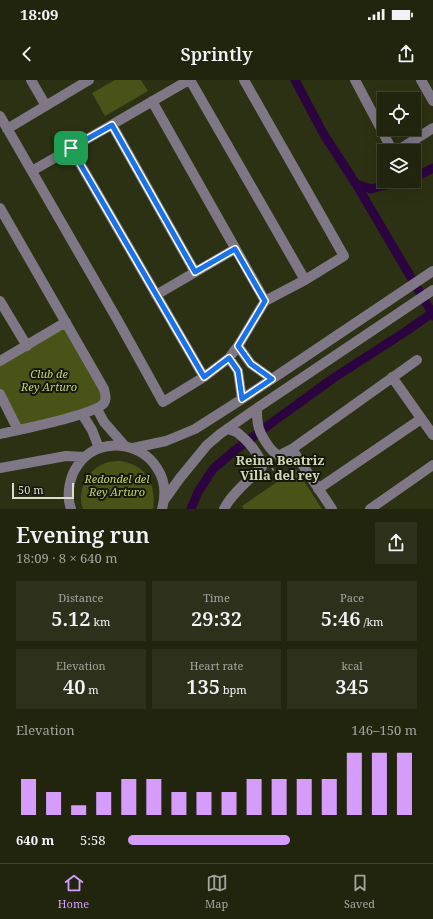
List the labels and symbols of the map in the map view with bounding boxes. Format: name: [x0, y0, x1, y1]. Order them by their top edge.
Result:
pin: [54, 131, 88, 165]
park label: Club de Rey Arturo: [20, 366, 77, 394]
district label: Reina Beatriz Villa del rey: [236, 451, 324, 484]
park label: Redondel del Rey Arturo: [83, 471, 150, 499]
scale bar: [12, 481, 74, 500]

